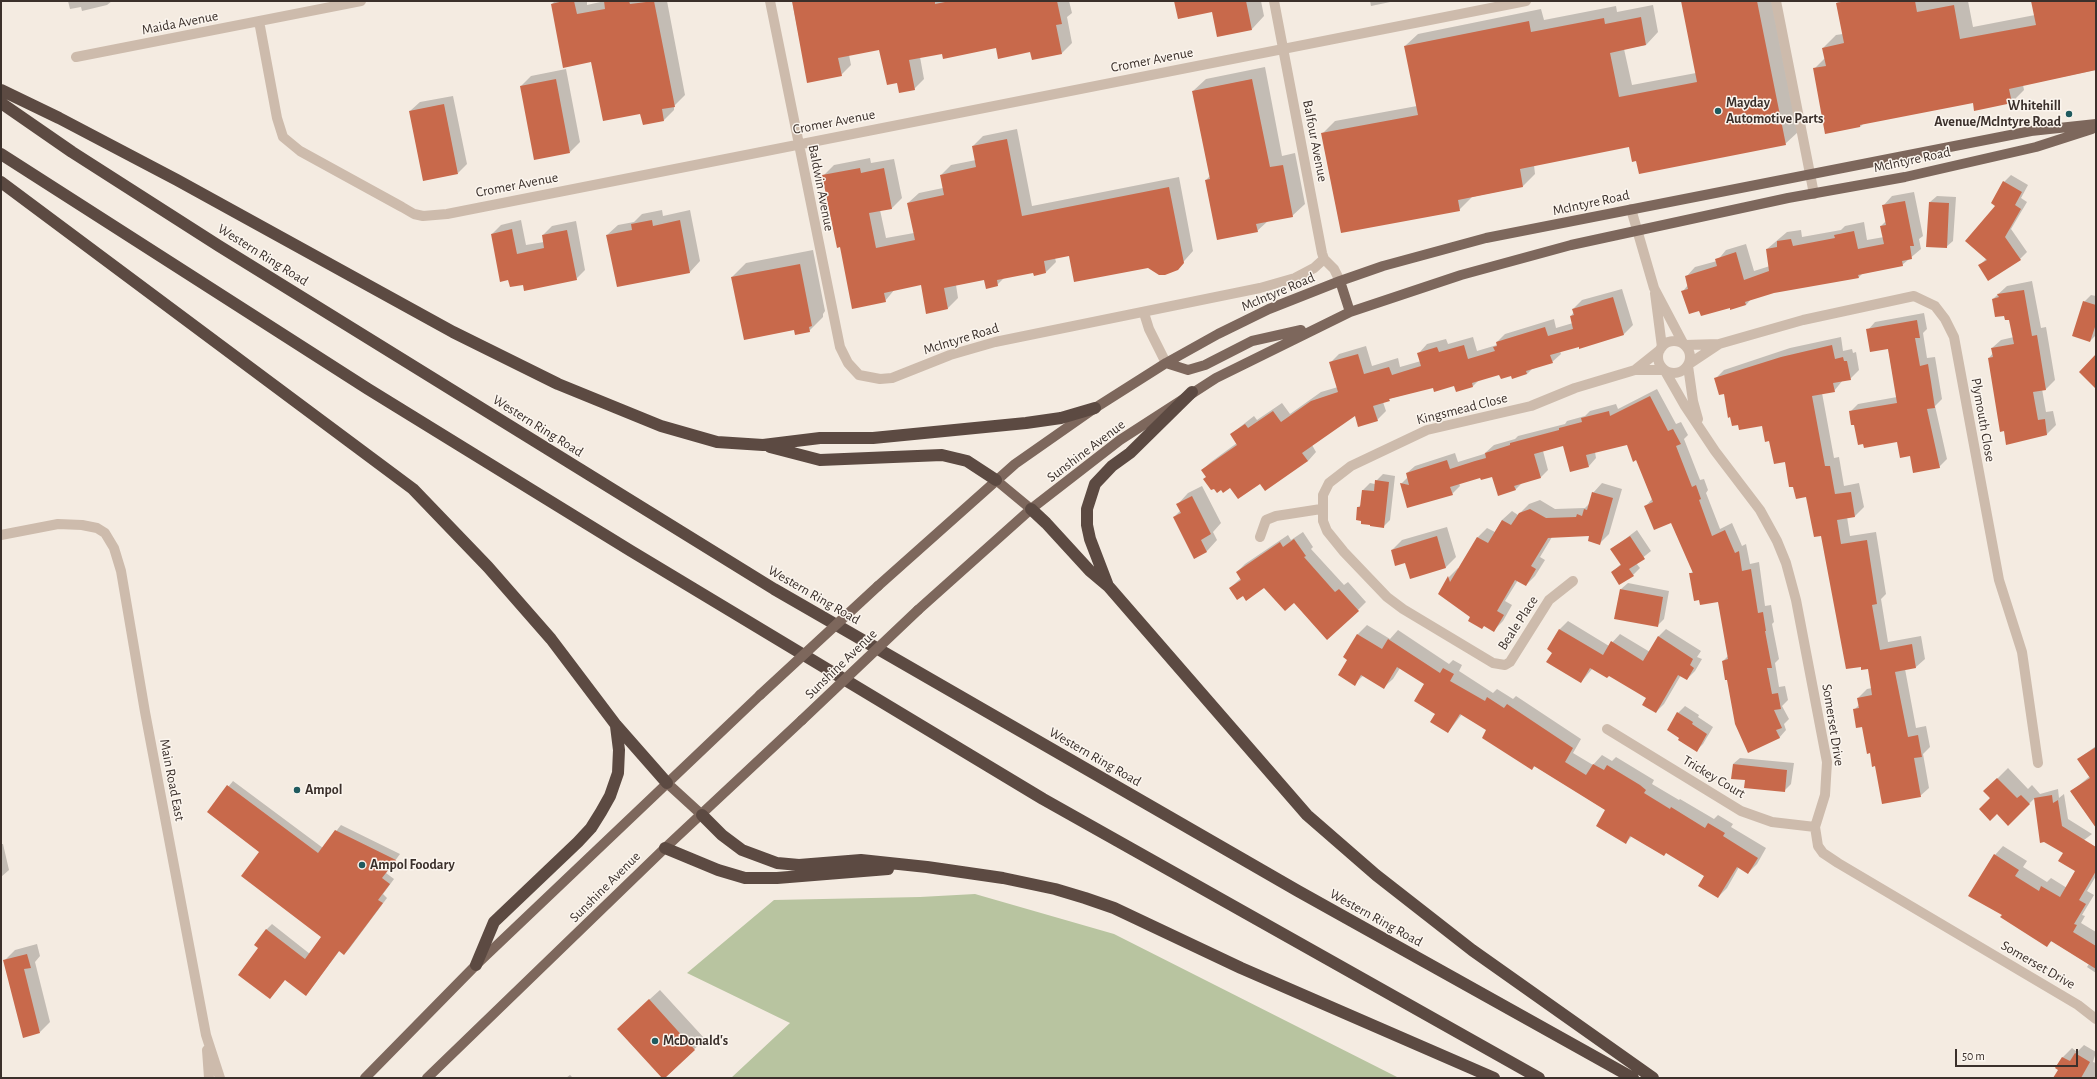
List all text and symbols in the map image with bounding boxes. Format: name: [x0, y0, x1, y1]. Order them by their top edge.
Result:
street label: Maida Avenue: [140, 7, 220, 39]
street label: Cromer Avenue: [1109, 44, 1195, 76]
place label: Mayday Automotive Parts: [1726, 95, 1823, 128]
place label: Whitehill Avenue/McIntyre Road: [1934, 98, 2061, 130]
street label: Balfour Avenue: [1299, 99, 1331, 183]
street label: Cromer Avenue: [791, 106, 877, 138]
marker: Mayday Automotive Parts: [1713, 106, 1723, 116]
marker: Whitehill Avenue/McIntyre Road: [2064, 109, 2074, 119]
street label: Baldwin Avenue: [804, 143, 838, 233]
street label: McIntyre Road: [1872, 144, 1952, 176]
street label: Cromer Avenue: [474, 169, 560, 201]
street label: McIntyre Road: [1551, 187, 1631, 219]
street label: Western Ring Road: [215, 220, 311, 290]
street label: McIntyre Road: [1239, 269, 1317, 315]
street label: McIntyre Road: [921, 320, 1001, 358]
street label: Plymouth Close: [1967, 377, 1999, 463]
street label: Kingsmead Close: [1415, 390, 1509, 428]
street label: Western Ring Road: [490, 391, 586, 461]
street label: Sunshine Avenue: [1044, 416, 1128, 486]
street label: Western Ring Road: [765, 562, 863, 628]
street label: Beale Place: [1494, 593, 1542, 653]
street label: Sunshine Avenue: [802, 625, 880, 703]
street label: Somerset Drive: [1818, 683, 1848, 767]
street label: Western Ring Road: [1046, 724, 1144, 790]
street label: Main Road East: [156, 738, 188, 822]
street label: Trickey Court: [1680, 752, 1748, 802]
place label: Ampol: [305, 782, 342, 798]
marker: Ampol: [292, 785, 302, 795]
street label: Sunshine Avenue: [566, 848, 644, 926]
place label: Ampol Foodary: [370, 857, 455, 873]
marker: Ampol Foodary: [357, 860, 367, 870]
street label: Western Ring Road: [1327, 886, 1425, 950]
street label: Somerset Drive: [1998, 937, 2078, 993]
place label: McDonald's: [663, 1033, 728, 1049]
marker: McDonald's: [650, 1036, 660, 1046]
scale bar: [1957, 1041, 2080, 1067]
text: 50 m: [1962, 1050, 1985, 1062]

